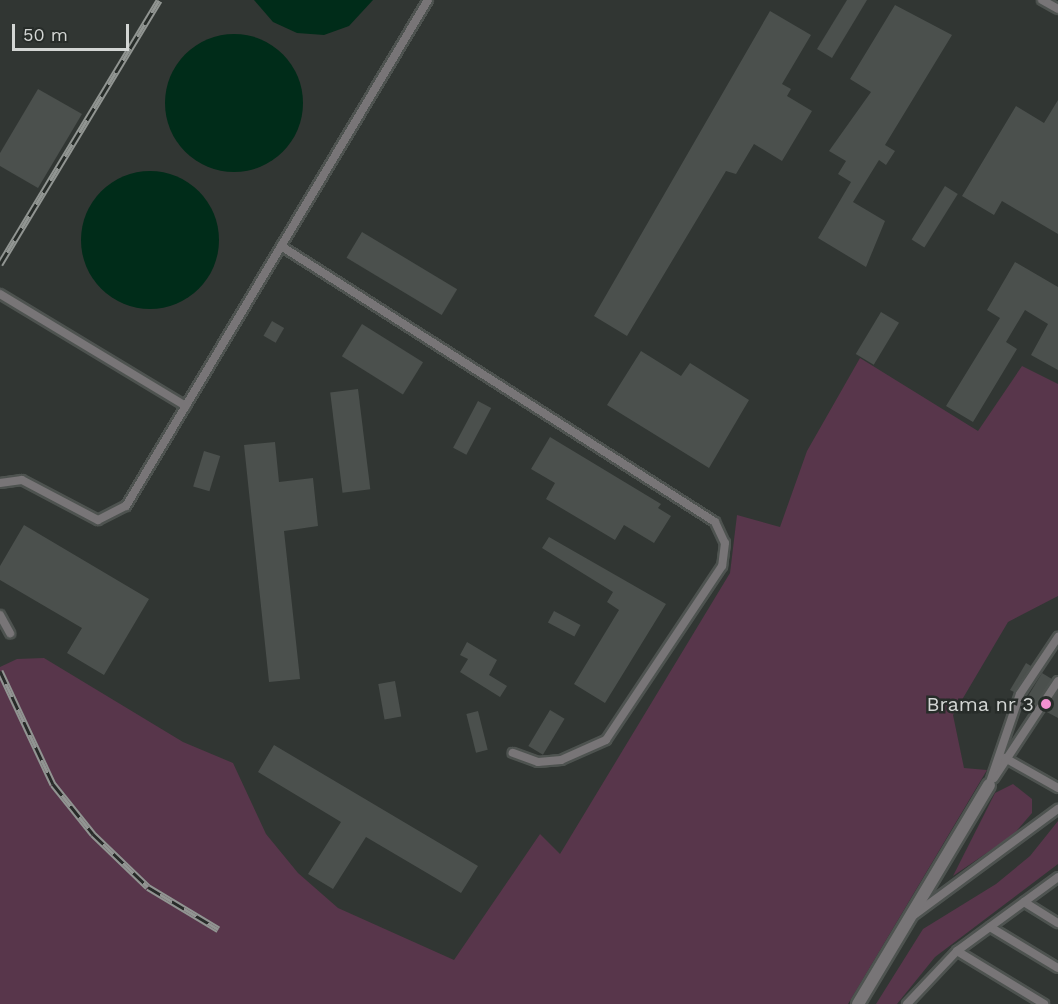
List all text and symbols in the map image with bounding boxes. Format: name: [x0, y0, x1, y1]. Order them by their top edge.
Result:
scale bar: [15, 12, 132, 50]
text: 50 m: [23, 24, 68, 45]
place label: Brama nr 3: [926, 692, 1034, 716]
marker: Brama nr 3: [1039, 697, 1053, 711]

